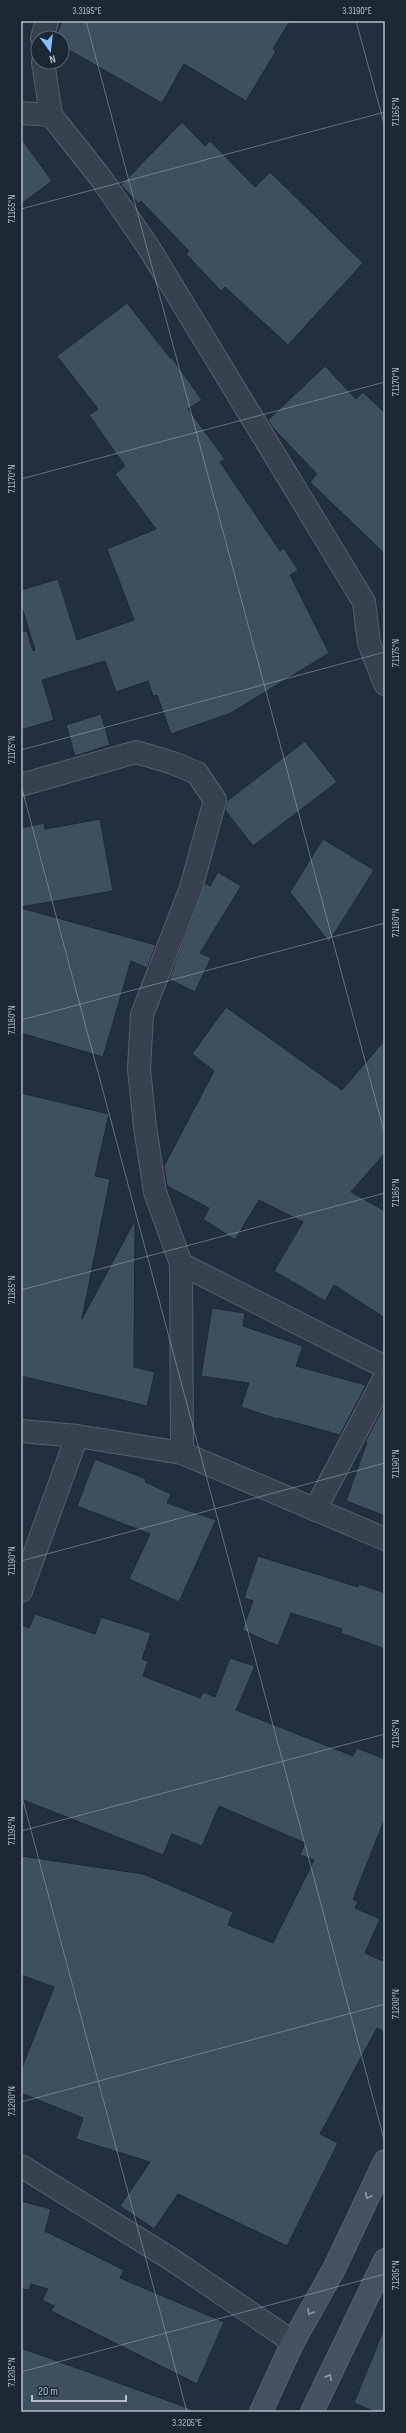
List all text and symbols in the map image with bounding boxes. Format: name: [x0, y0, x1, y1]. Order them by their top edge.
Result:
text: 3.3195°E: [72, 5, 102, 17]
text: 3.3190°E: [342, 5, 372, 17]
north arrow: [30, 30, 70, 70]
text: N: [48, 52, 57, 66]
text: 7.1165°N: [390, 98, 402, 126]
text: 7.1165°N: [6, 195, 18, 223]
text: 7.1170°N: [390, 368, 402, 396]
text: 7.1170°N: [6, 465, 18, 493]
text: 7.1175°N: [390, 639, 402, 667]
text: 7.1175°N: [6, 736, 18, 764]
text: 7.1180°N: [390, 909, 402, 938]
text: 7.1180°N: [6, 1006, 18, 1035]
text: 7.1185°N: [390, 1179, 402, 1207]
text: 7.1185°N: [6, 1276, 18, 1304]
text: 7.1190°N: [390, 1449, 402, 1479]
text: 7.1190°N: [6, 1546, 18, 1576]
text: 7.1195°N: [390, 1720, 402, 1748]
text: 7.1195°N: [6, 1817, 18, 1845]
text: 7.1200°N: [390, 1989, 402, 2019]
text: 7.1200°N: [6, 2086, 18, 2116]
one-way arrow: [365, 2192, 373, 2199]
text: 7.1205°N: [390, 2260, 402, 2290]
one-way arrow: [307, 2308, 314, 2315]
text: 7.1205°N: [6, 2357, 18, 2387]
one-way arrow: [324, 2374, 332, 2381]
scale bar: [32, 2377, 126, 2403]
text: 20 m: [38, 2384, 58, 2399]
text: 3.3205°E: [172, 2417, 202, 2429]

